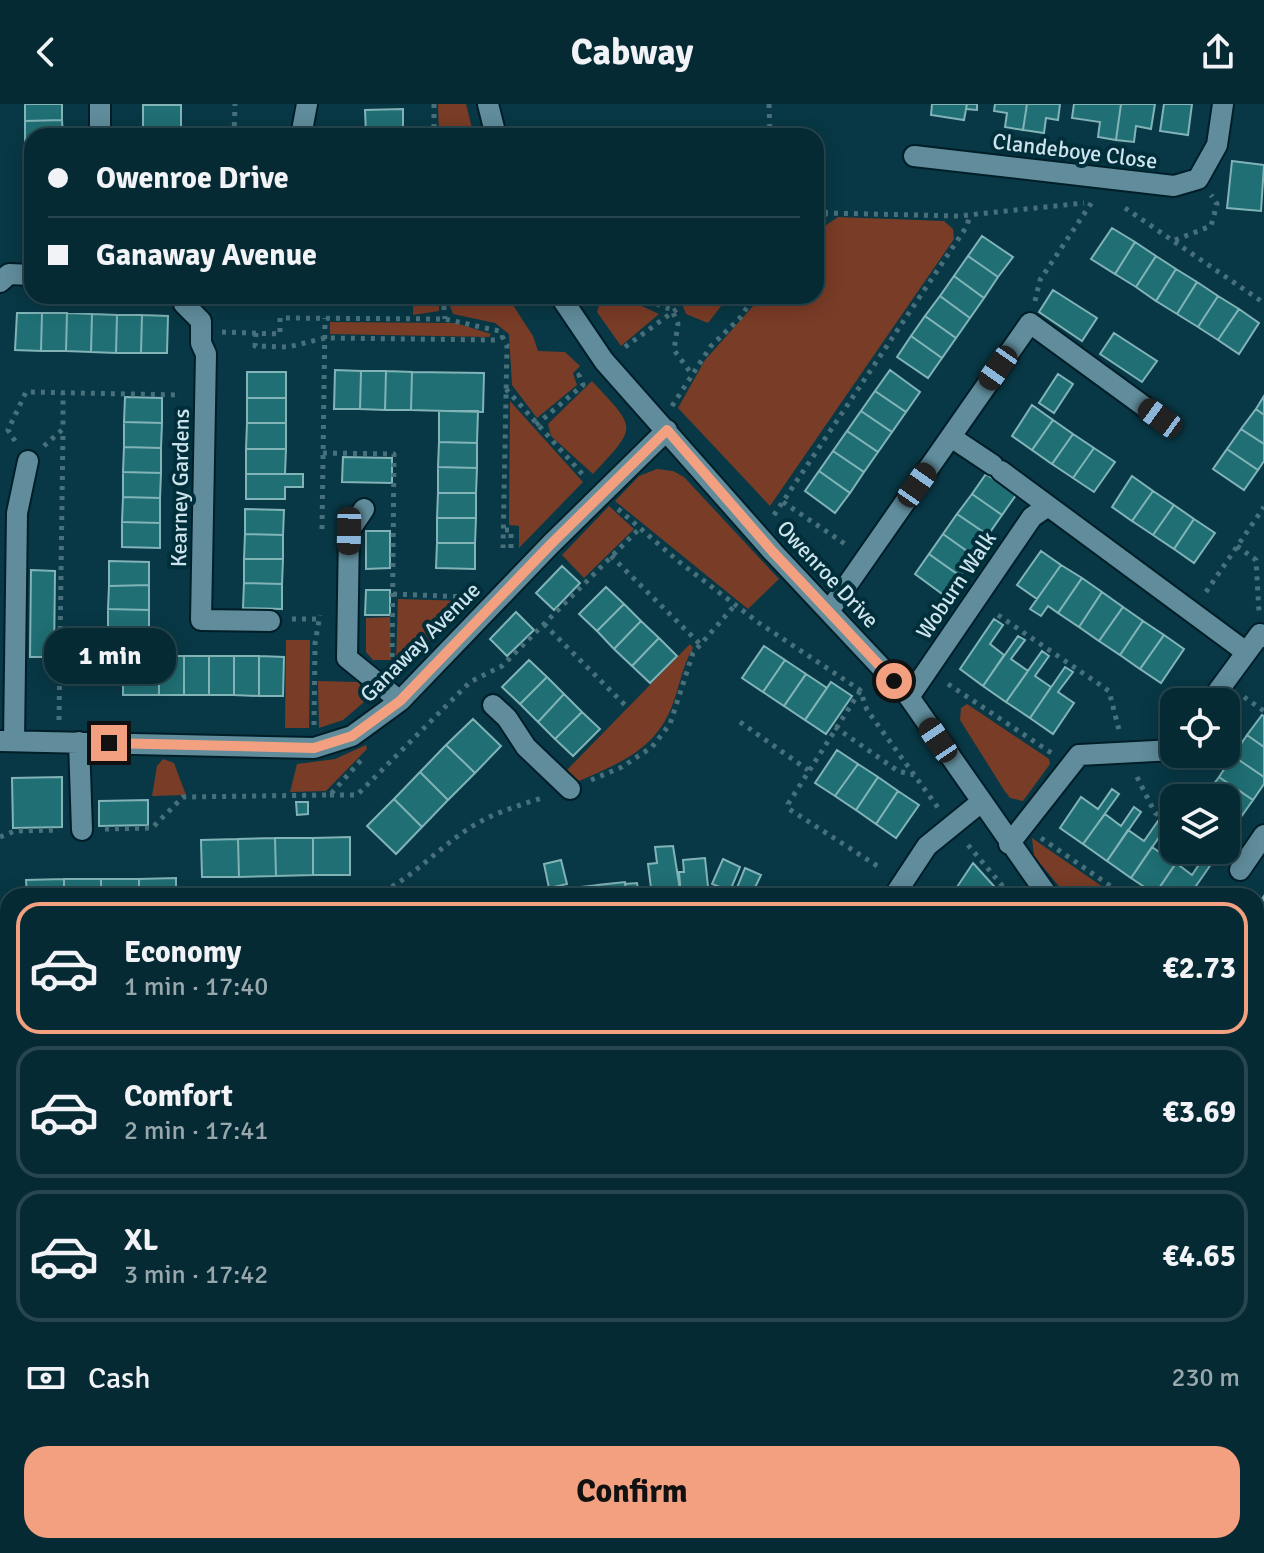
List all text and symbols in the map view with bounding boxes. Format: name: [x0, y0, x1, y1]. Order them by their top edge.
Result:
icon: back: [24, 30, 68, 74]
text: Cabway: [571, 30, 693, 75]
icon: share: [1196, 30, 1240, 74]
street label: Clandeboye Close: [991, 127, 1159, 175]
text: Owenroe Drive: [96, 160, 289, 197]
text: Ganaway Avenue: [96, 237, 317, 274]
car: [974, 341, 1022, 395]
car: [1134, 394, 1186, 442]
street label: Kearney Gardens: [165, 409, 195, 567]
car: [893, 458, 941, 512]
car: [337, 507, 361, 555]
street label: Owenroe Drive: [771, 515, 885, 633]
street label: Woburn Walk: [910, 526, 1002, 644]
street label: Ganaway Avenue: [354, 576, 486, 708]
callout: 1 min: [43, 627, 175, 683]
text: 1 min: [79, 640, 141, 672]
route start: [876, 663, 912, 699]
map controls: [1160, 688, 1240, 864]
button: locate: [1160, 688, 1240, 768]
car: [915, 713, 961, 767]
route end: [91, 725, 127, 761]
button: layers: [1160, 784, 1240, 864]
icon: car: [28, 932, 100, 1004]
text: Economy: [124, 934, 241, 971]
text: €2.73: [1163, 950, 1236, 987]
text: 1 min · 17:40: [124, 971, 268, 1003]
icon: car: [28, 1076, 100, 1148]
text: Comfort: [124, 1078, 233, 1115]
text: €3.69: [1163, 1094, 1236, 1131]
text: 2 min · 17:41: [124, 1115, 268, 1147]
icon: car: [28, 1220, 100, 1292]
text: XL: [124, 1222, 158, 1259]
text: €4.65: [1163, 1238, 1236, 1275]
text: 3 min · 17:42: [124, 1259, 268, 1291]
icon: cash: [24, 1356, 68, 1400]
text: Cash: [88, 1360, 151, 1397]
text: 230 m: [1171, 1362, 1240, 1394]
button: Confirm: [24, 1446, 1240, 1538]

